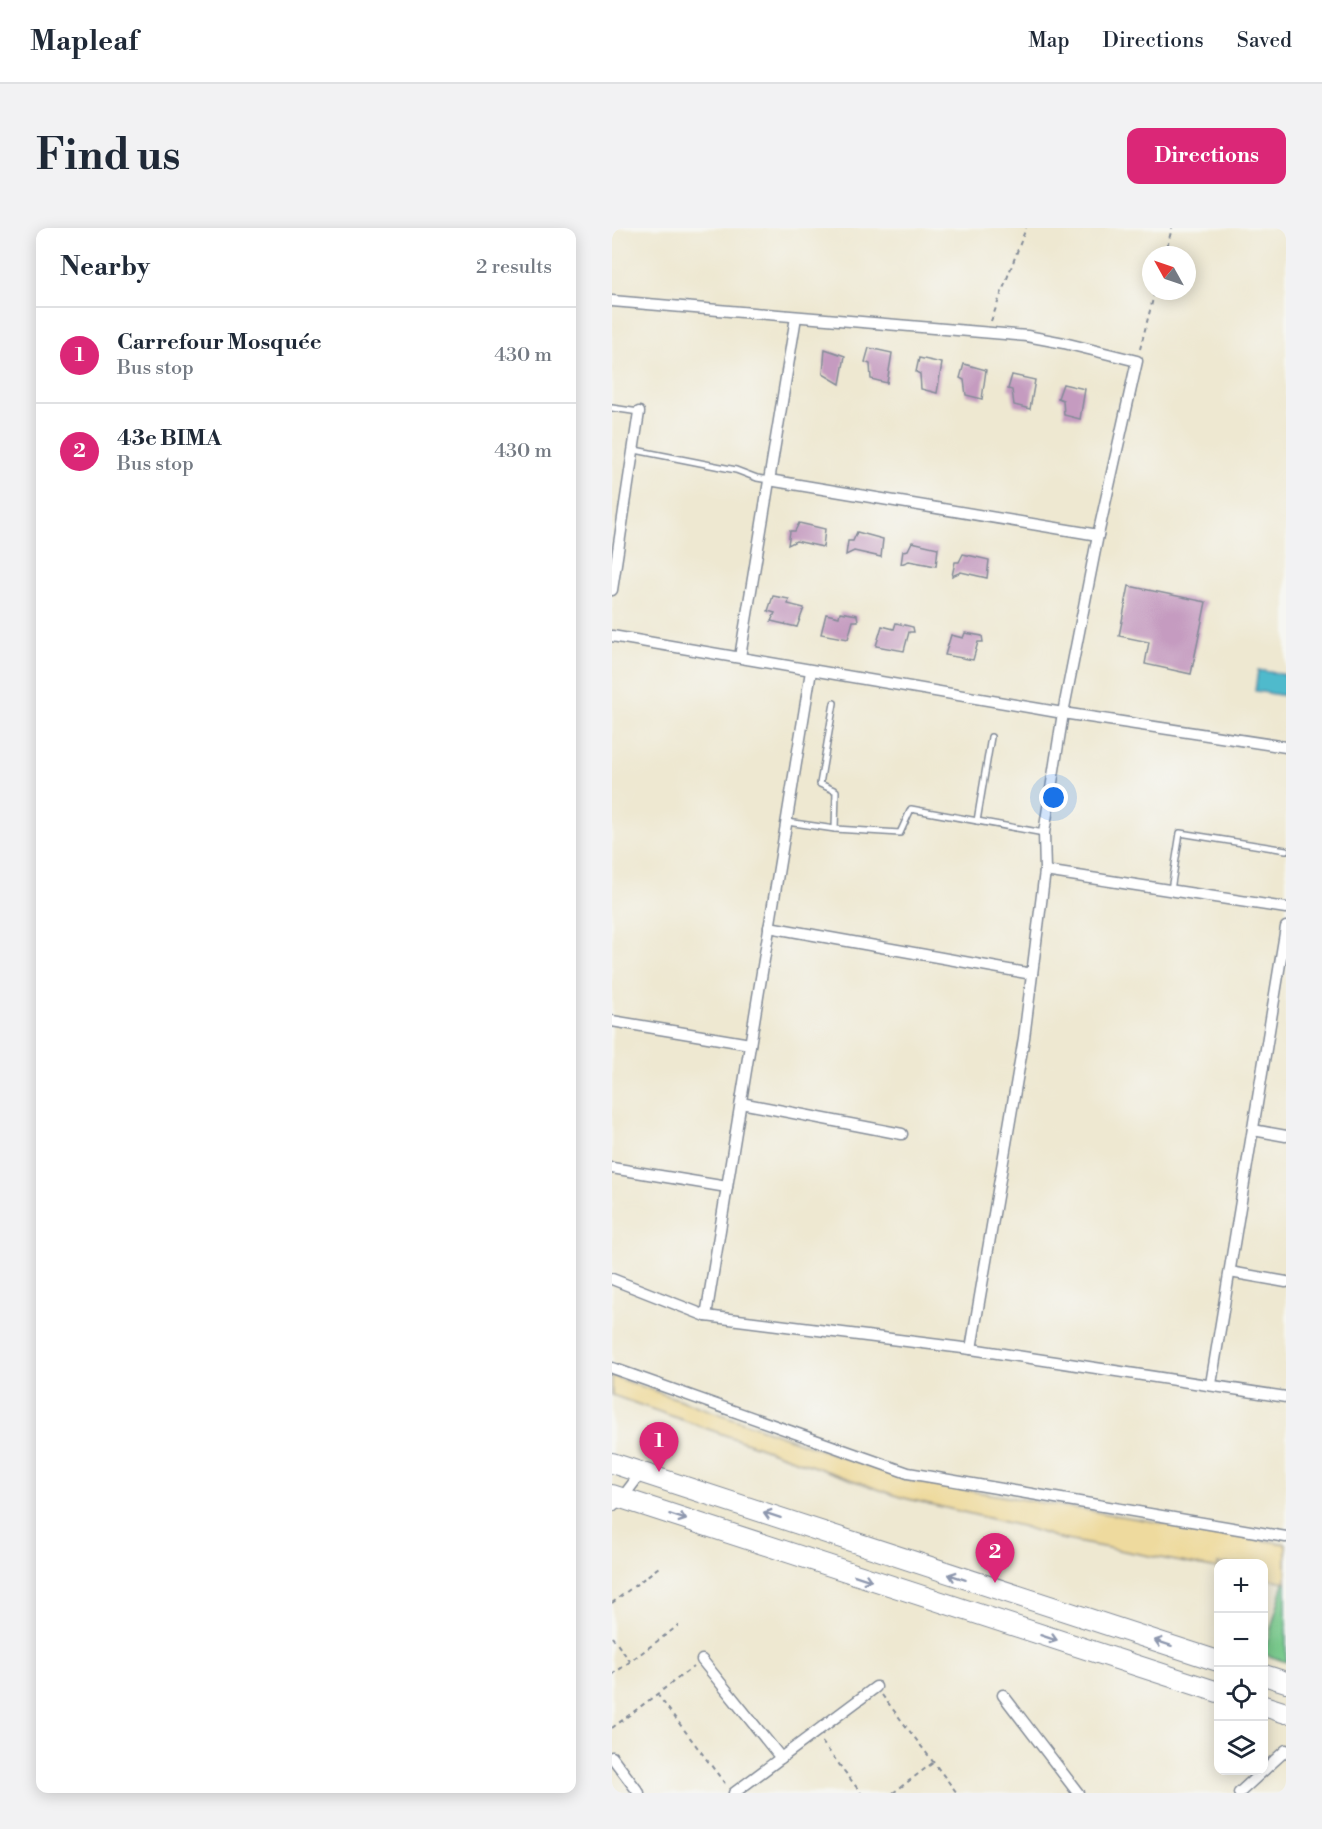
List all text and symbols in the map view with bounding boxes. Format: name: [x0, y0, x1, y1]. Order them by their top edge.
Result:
text: Mapleaf: [30, 24, 138, 59]
text: Map: [1028, 28, 1070, 54]
text: Directions: [1103, 28, 1204, 54]
text: Saved: [1237, 28, 1292, 54]
button: Directions: [1127, 128, 1286, 184]
text: Find us: [36, 130, 180, 183]
north arrow: [1142, 246, 1196, 300]
text: Nearby: [60, 251, 150, 283]
text: 2 results: [476, 255, 552, 280]
text: Carrefour Mosquée: [117, 329, 322, 356]
text: 1: [75, 343, 84, 368]
text: 430 m: [494, 343, 552, 368]
text: Bus stop: [117, 356, 194, 381]
text: 43e BIMA: [117, 425, 221, 452]
text: 2: [73, 439, 86, 464]
text: 430 m: [494, 439, 552, 464]
text: Bus stop: [117, 452, 194, 477]
your location: [1039, 783, 1068, 812]
pin: 1: [640, 1422, 678, 1472]
one-way arrow: [763, 1509, 782, 1520]
one-way arrow: [668, 1512, 687, 1523]
pin: 2: [976, 1534, 1015, 1583]
map controls: [1214, 1559, 1268, 1775]
button: +: [1214, 1559, 1268, 1613]
one-way arrow: [948, 1570, 967, 1581]
one-way arrow: [853, 1573, 872, 1584]
button: −: [1214, 1613, 1268, 1667]
one-way arrow: [1039, 1633, 1058, 1644]
one-way arrow: [1154, 1637, 1173, 1648]
button: locate: [1214, 1667, 1268, 1721]
button: layers: [1214, 1721, 1268, 1775]

